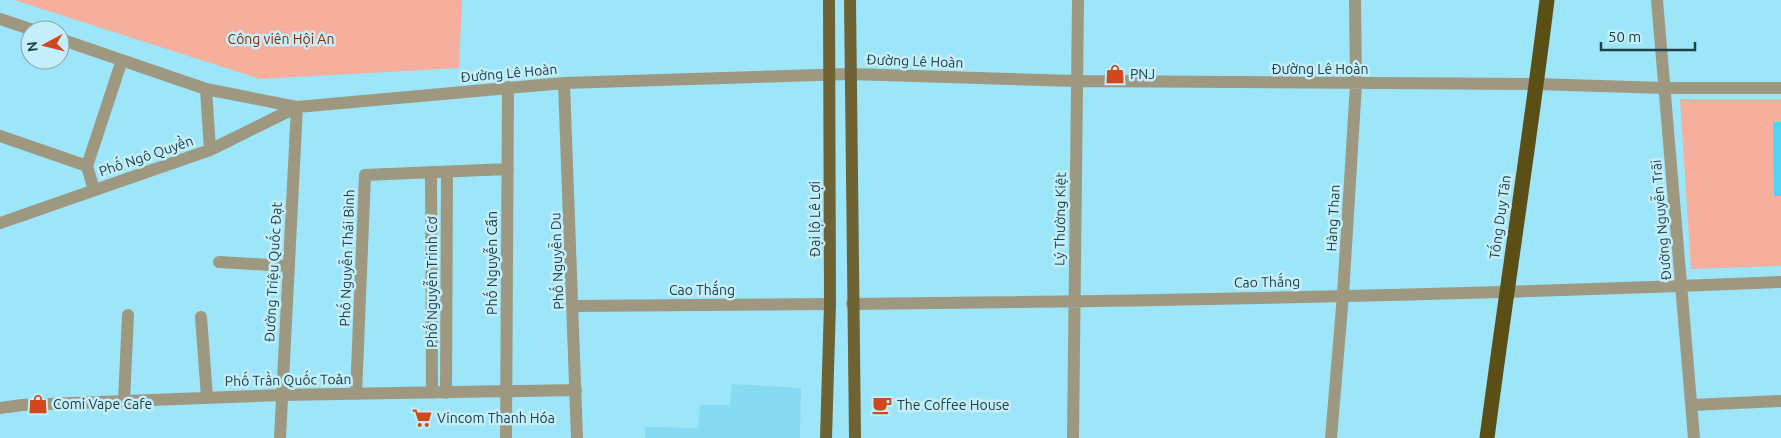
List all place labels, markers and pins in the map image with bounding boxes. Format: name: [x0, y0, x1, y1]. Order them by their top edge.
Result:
shop icon: PNJ: [1104, 63, 1126, 85]
place label: PNJ: [1130, 66, 1155, 82]
shop icon: Comi Vape Cafe: [27, 393, 49, 415]
cafe icon: The Coffee House: [871, 394, 893, 416]
place label: Comi Vape Cafe: [53, 396, 152, 412]
place label: The Coffee House: [897, 397, 1010, 413]
supermarket icon: Vincom Thanh Hóa: [411, 407, 433, 429]
place label: Vincom Thanh Hóa: [437, 410, 555, 426]

